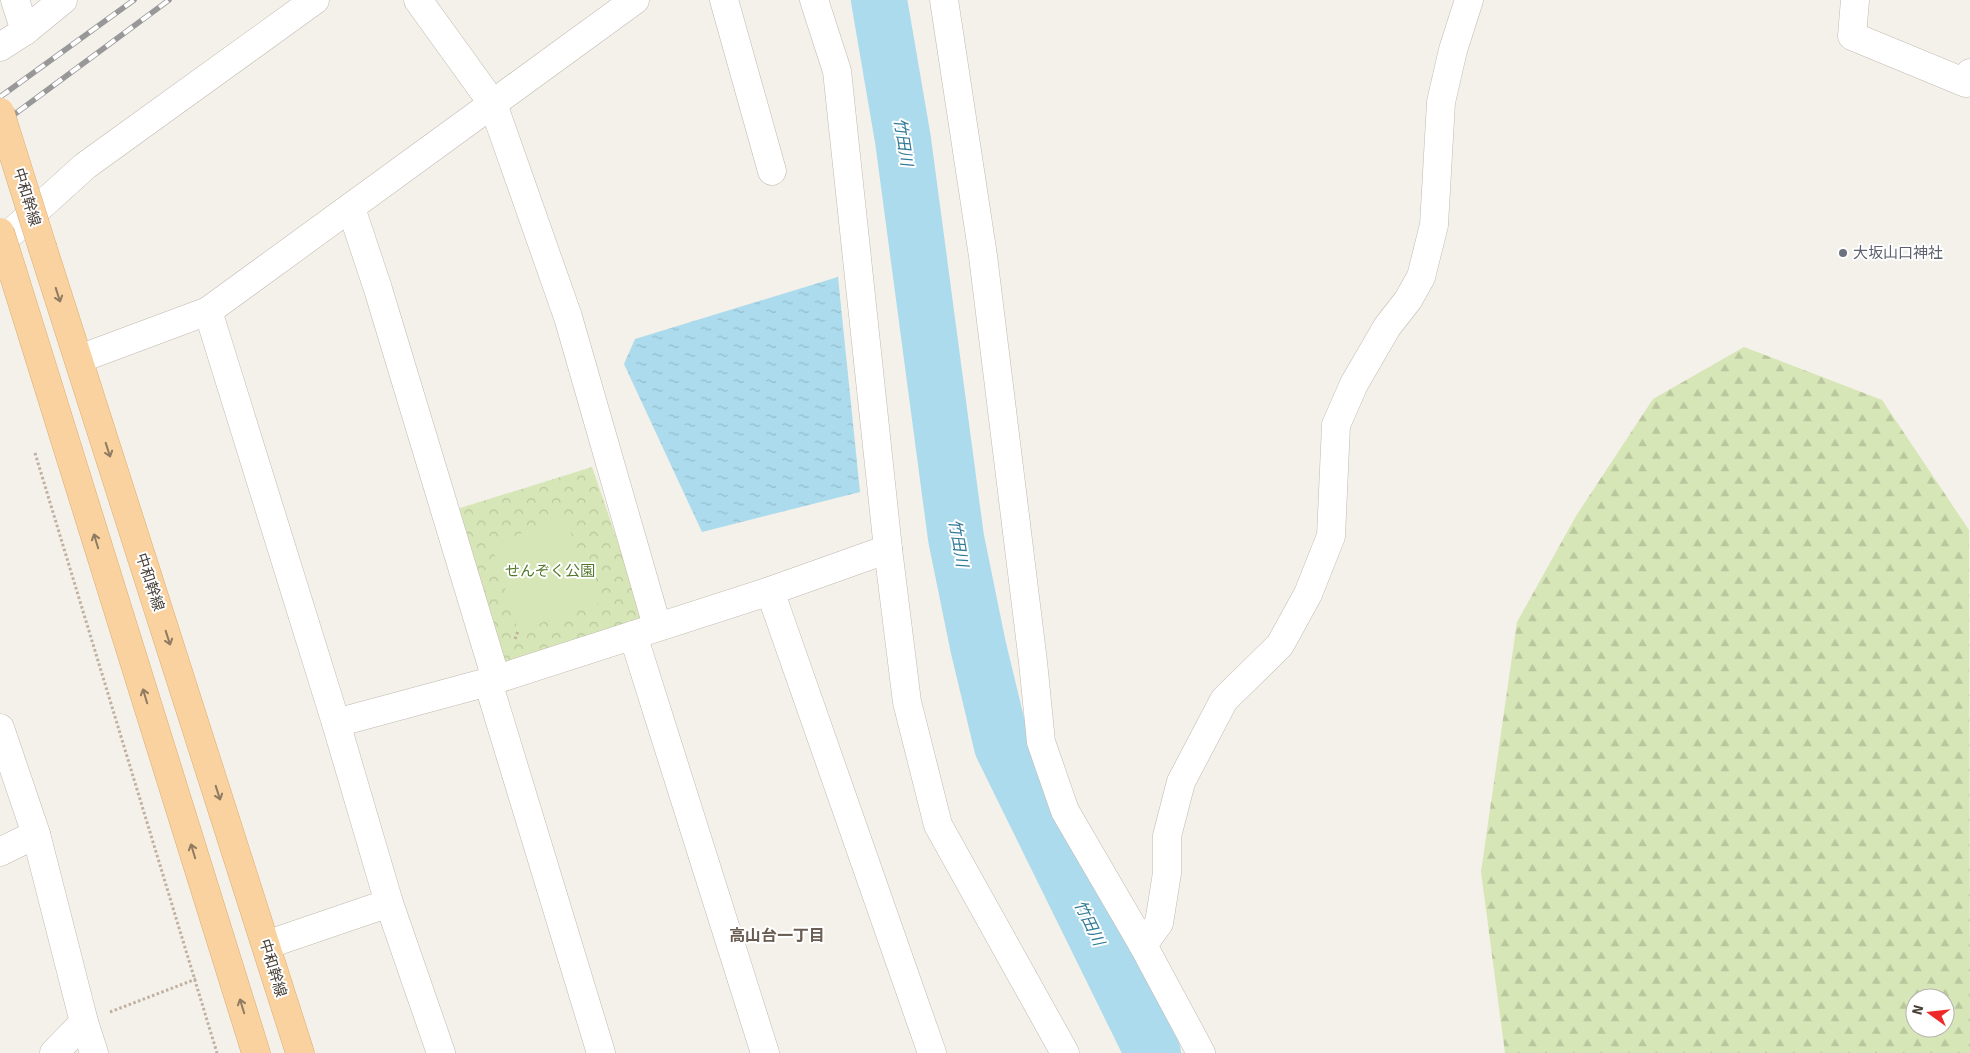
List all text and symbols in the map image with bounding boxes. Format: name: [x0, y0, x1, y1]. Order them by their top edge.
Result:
water label: 竹田川: [889, 117, 917, 169]
street label: 中和幹線: [10, 166, 44, 228]
place label: 大坂山口神社: [1853, 244, 1943, 262]
marker: 大坂山口神社: [1837, 247, 1849, 259]
one-way arrow: [54, 287, 63, 303]
one-way arrow: [103, 442, 113, 458]
water label: 竹田川: [944, 518, 972, 570]
one-way arrow: [91, 533, 101, 549]
street label: 中和幹線: [132, 551, 168, 613]
park label: せんぞく公園: [505, 562, 595, 580]
one-way arrow: [164, 630, 173, 646]
one-way arrow: [139, 689, 149, 705]
one-way arrow: [213, 785, 223, 801]
one-way arrow: [188, 844, 198, 860]
water label: 竹田川: [1069, 897, 1109, 951]
district label: 高山台一丁目: [729, 926, 825, 946]
street label: 中和幹線: [256, 937, 290, 999]
north arrow: [1905, 988, 1955, 1038]
one-way arrow: [236, 999, 246, 1015]
text: N: [1908, 1003, 1927, 1017]

